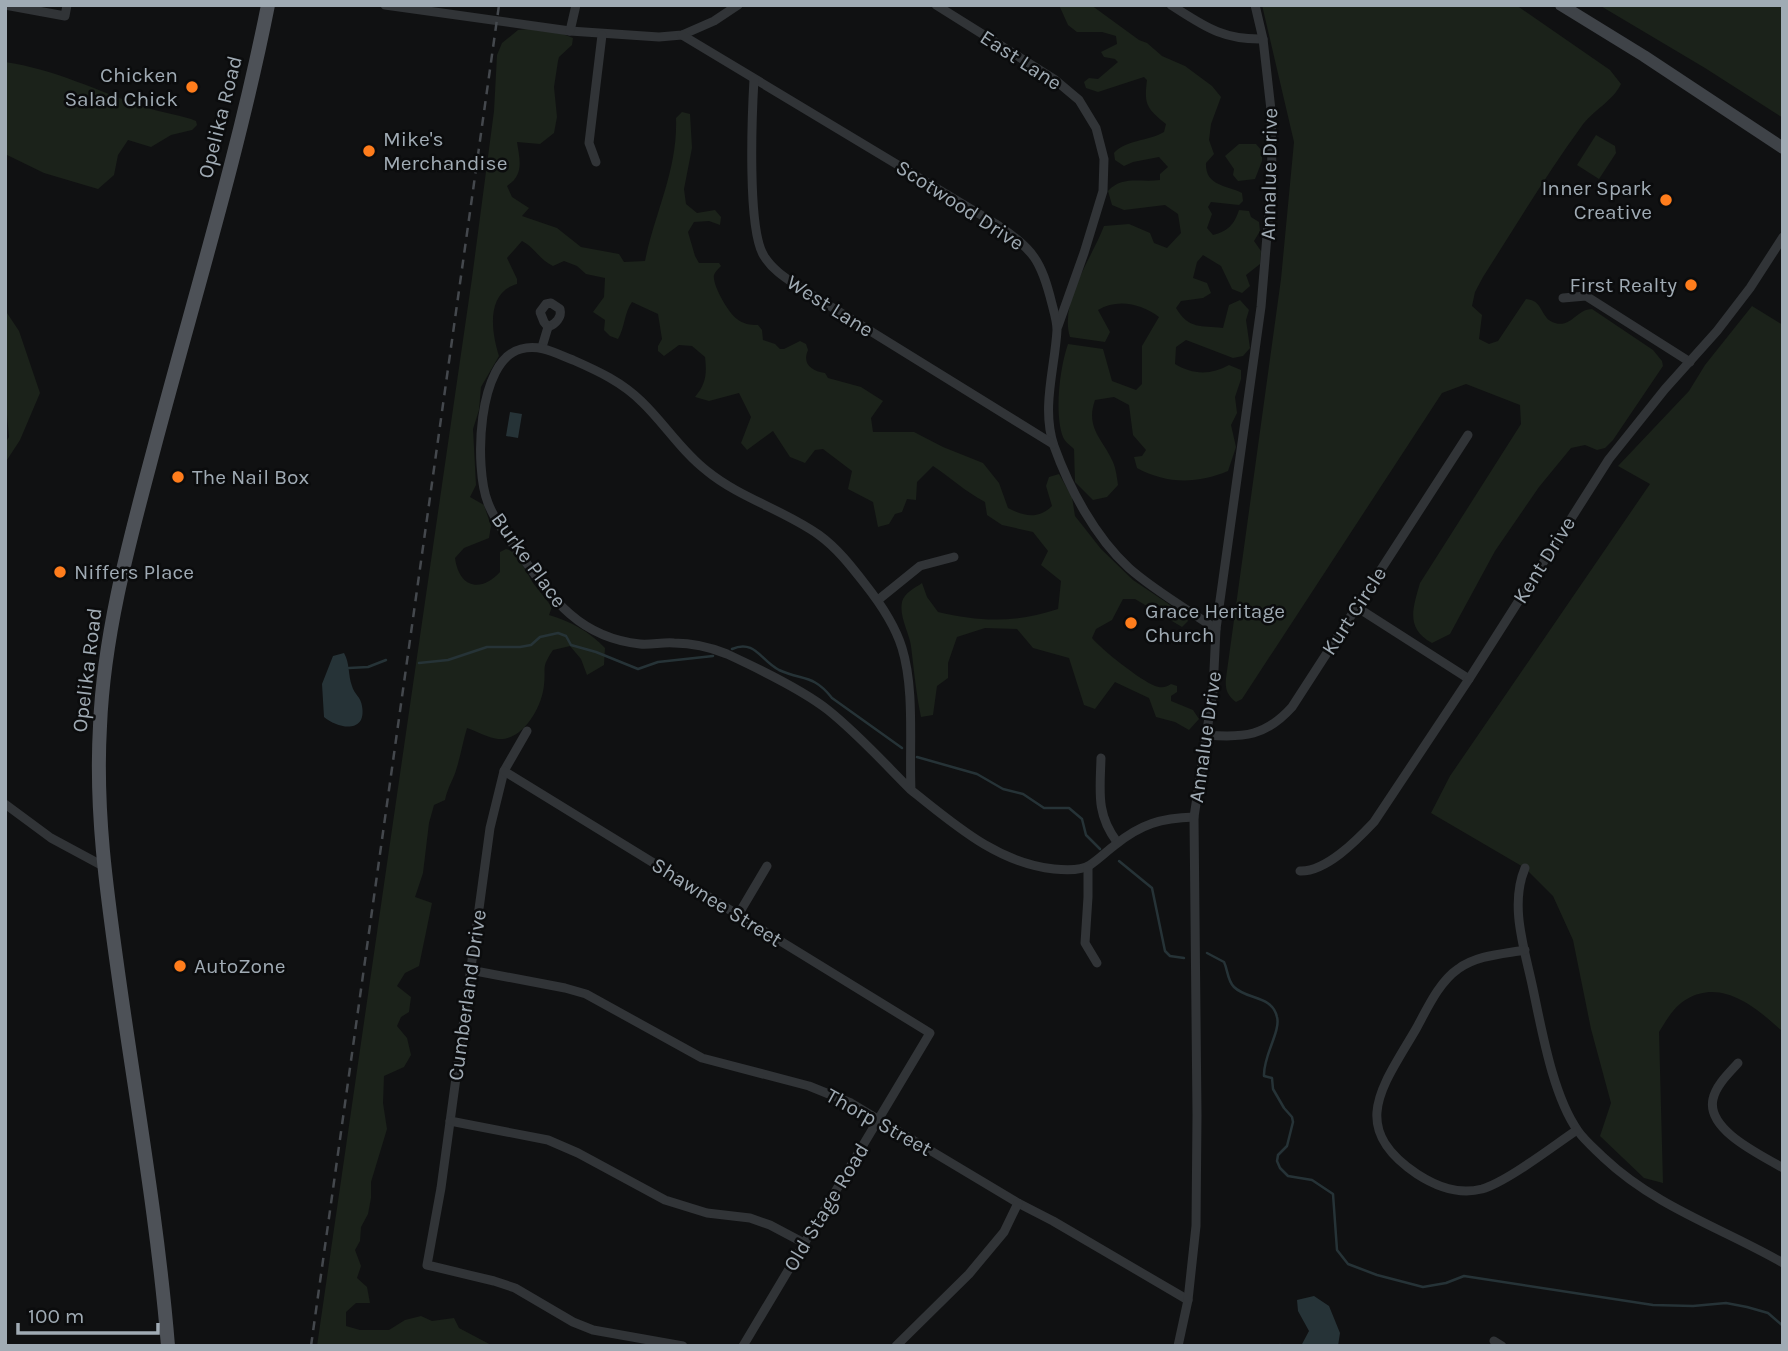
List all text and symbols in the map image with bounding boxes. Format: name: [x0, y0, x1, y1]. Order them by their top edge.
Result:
street label: East Lane: [976, 25, 1066, 95]
street label: Opelika Road: [193, 53, 247, 181]
place label: Chicken Salad Chick: [64, 63, 178, 111]
marker: Chicken Salad Chick: [184, 79, 200, 95]
street label: Annalue Drive: [1256, 108, 1282, 240]
place label: Mike's Merchandise: [383, 127, 507, 175]
marker: Mike's Merchandise: [361, 143, 377, 159]
street label: Scotwood Drive: [892, 155, 1028, 255]
place label: Inner Spark Creative: [1541, 176, 1652, 224]
marker: Inner Spark Creative: [1658, 192, 1674, 208]
street label: West Lane: [782, 270, 878, 342]
place label: First Realty: [1569, 273, 1677, 297]
marker: First Realty: [1683, 277, 1699, 293]
place label: The Nail Box: [192, 465, 310, 489]
marker: The Nail Box: [170, 469, 186, 485]
street label: Burke Place: [486, 508, 572, 612]
street label: Kent Drive: [1508, 512, 1580, 608]
place label: Niffers Place: [74, 560, 194, 584]
street label: Kurt Circle: [1317, 562, 1391, 660]
marker: Niffers Place: [52, 564, 68, 580]
place label: Grace Heritage Church: [1145, 599, 1285, 647]
street label: Opelika Road: [67, 606, 107, 734]
marker: Grace Heritage Church: [1123, 615, 1139, 631]
street label: Annalue Drive: [1184, 670, 1226, 804]
street label: Shawnee Street: [647, 852, 787, 952]
street label: Cumberland Drive: [443, 908, 491, 1082]
place label: AutoZone: [194, 954, 286, 978]
marker: AutoZone: [172, 958, 188, 974]
street label: Thorp Street: [822, 1083, 936, 1161]
street label: Old Stage Road: [778, 1139, 874, 1275]
scale bar: [18, 1292, 158, 1336]
text: 100 m: [28, 1304, 85, 1328]

